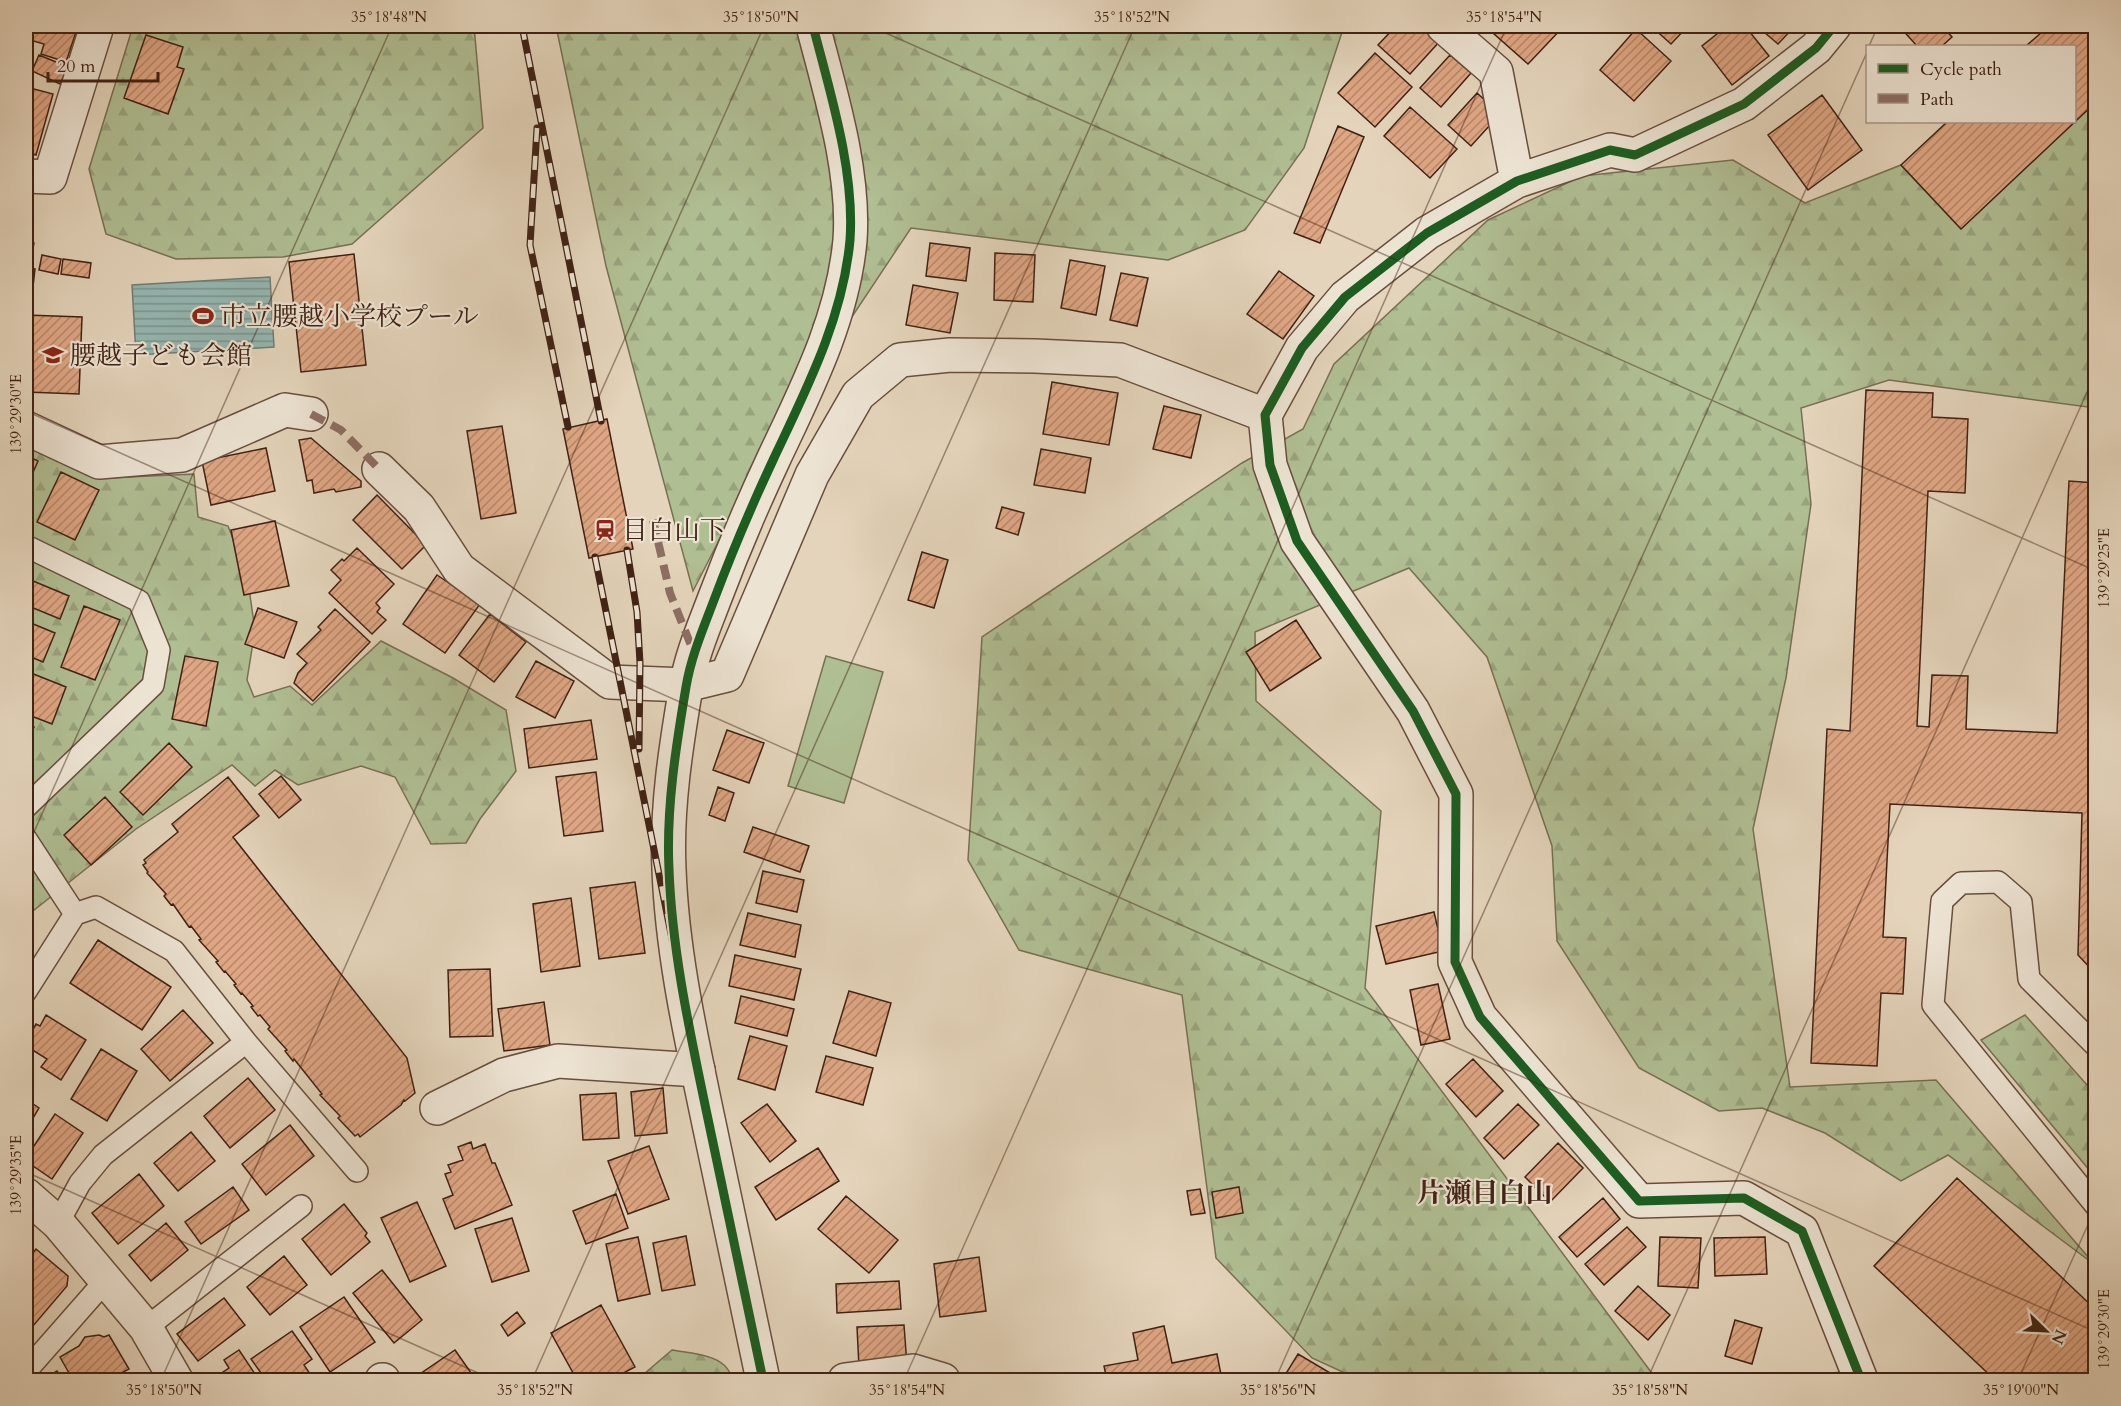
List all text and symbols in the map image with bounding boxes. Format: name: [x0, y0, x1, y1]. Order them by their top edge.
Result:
text: 35°18'48"N: [351, 7, 427, 27]
text: 35°18'50"N: [723, 7, 799, 27]
text: 35°18'52"N: [1094, 7, 1170, 27]
text: 35°18'54"N: [1466, 7, 1542, 27]
scale bar: [48, 45, 158, 83]
legend: [1866, 45, 2076, 123]
text: 20 m: [57, 54, 96, 79]
text: Cycle path: [1920, 57, 2002, 82]
text: Path: [1920, 87, 1954, 112]
place label: 市立腰越小学校プール: [220, 299, 479, 334]
sports icon: 市立腰越小学校プール: [191, 304, 215, 328]
place label: 腰越子ども会館: [70, 338, 252, 373]
school or university icon: 腰越子ども会館: [41, 343, 65, 367]
text: 139°29'30"E: [6, 374, 26, 454]
place label: 目白山下: [622, 513, 726, 548]
station icon: 目白山下: [593, 518, 617, 542]
text: 139°29'25"E: [2094, 528, 2114, 608]
text: 139°29'35"E: [6, 1135, 26, 1215]
district label: 片瀬目白山: [1418, 1175, 1553, 1212]
text: 139°29'30"E: [2094, 1289, 2114, 1369]
north arrow: [2016, 1301, 2076, 1361]
text: N: [2046, 1326, 2072, 1348]
text: 35°18'50"N: [126, 1380, 202, 1400]
text: 35°18'52"N: [497, 1380, 573, 1400]
text: 35°18'54"N: [869, 1380, 945, 1400]
text: 35°18'56"N: [1240, 1380, 1316, 1400]
text: 35°18'58"N: [1612, 1380, 1688, 1400]
text: 35°19'00"N: [1983, 1380, 2059, 1400]

